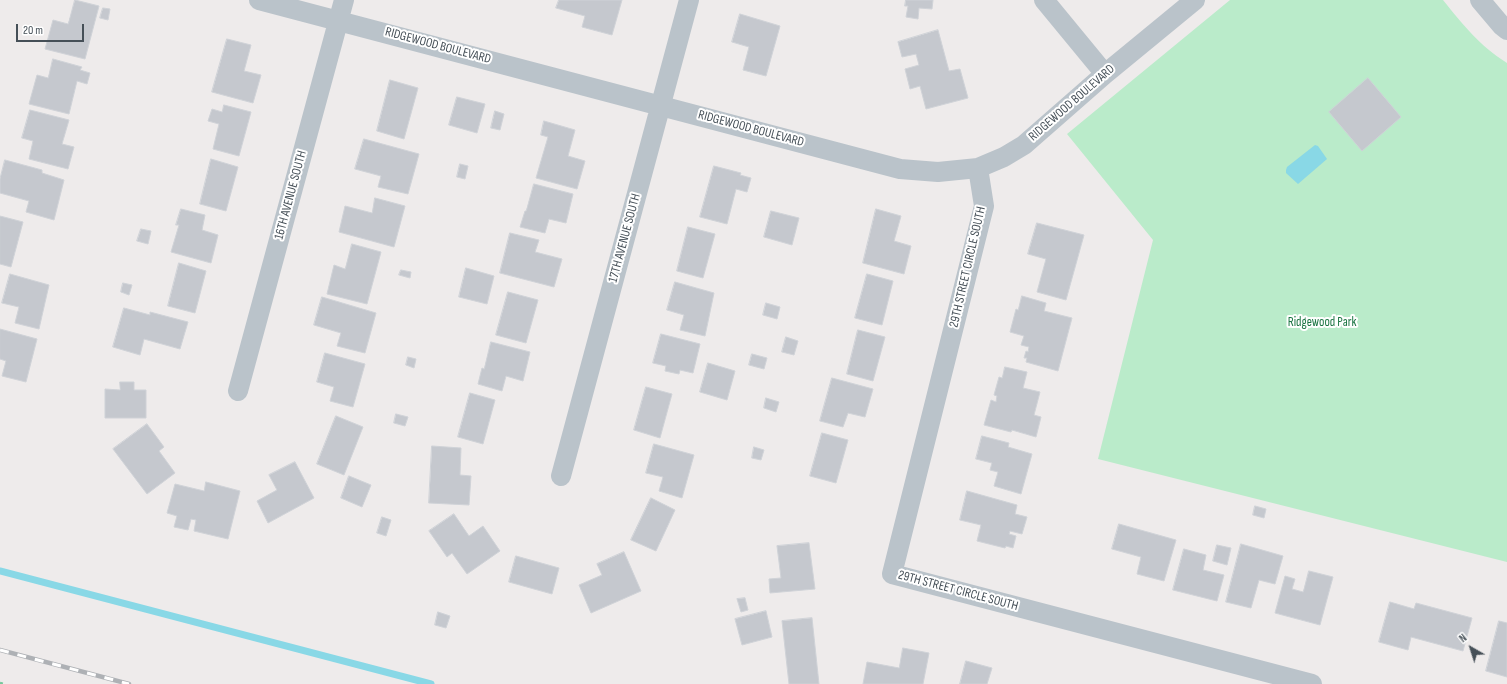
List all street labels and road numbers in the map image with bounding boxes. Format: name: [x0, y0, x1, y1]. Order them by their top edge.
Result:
street label: RIDGEWOOD BOULEVARD: [383, 24, 493, 68]
street label: RIDGEWOOD BOULEVARD: [1026, 61, 1118, 145]
street label: RIDGEWOOD BOULEVARD: [696, 107, 806, 151]
street label: 16TH AVENUE SOUTH: [272, 149, 310, 241]
street label: 17TH AVENUE SOUTH: [606, 192, 644, 284]
street label: 29TH STREET CIRCLE SOUTH: [947, 205, 989, 329]
street label: 29TH STREET CIRCLE SOUTH: [896, 567, 1020, 615]

